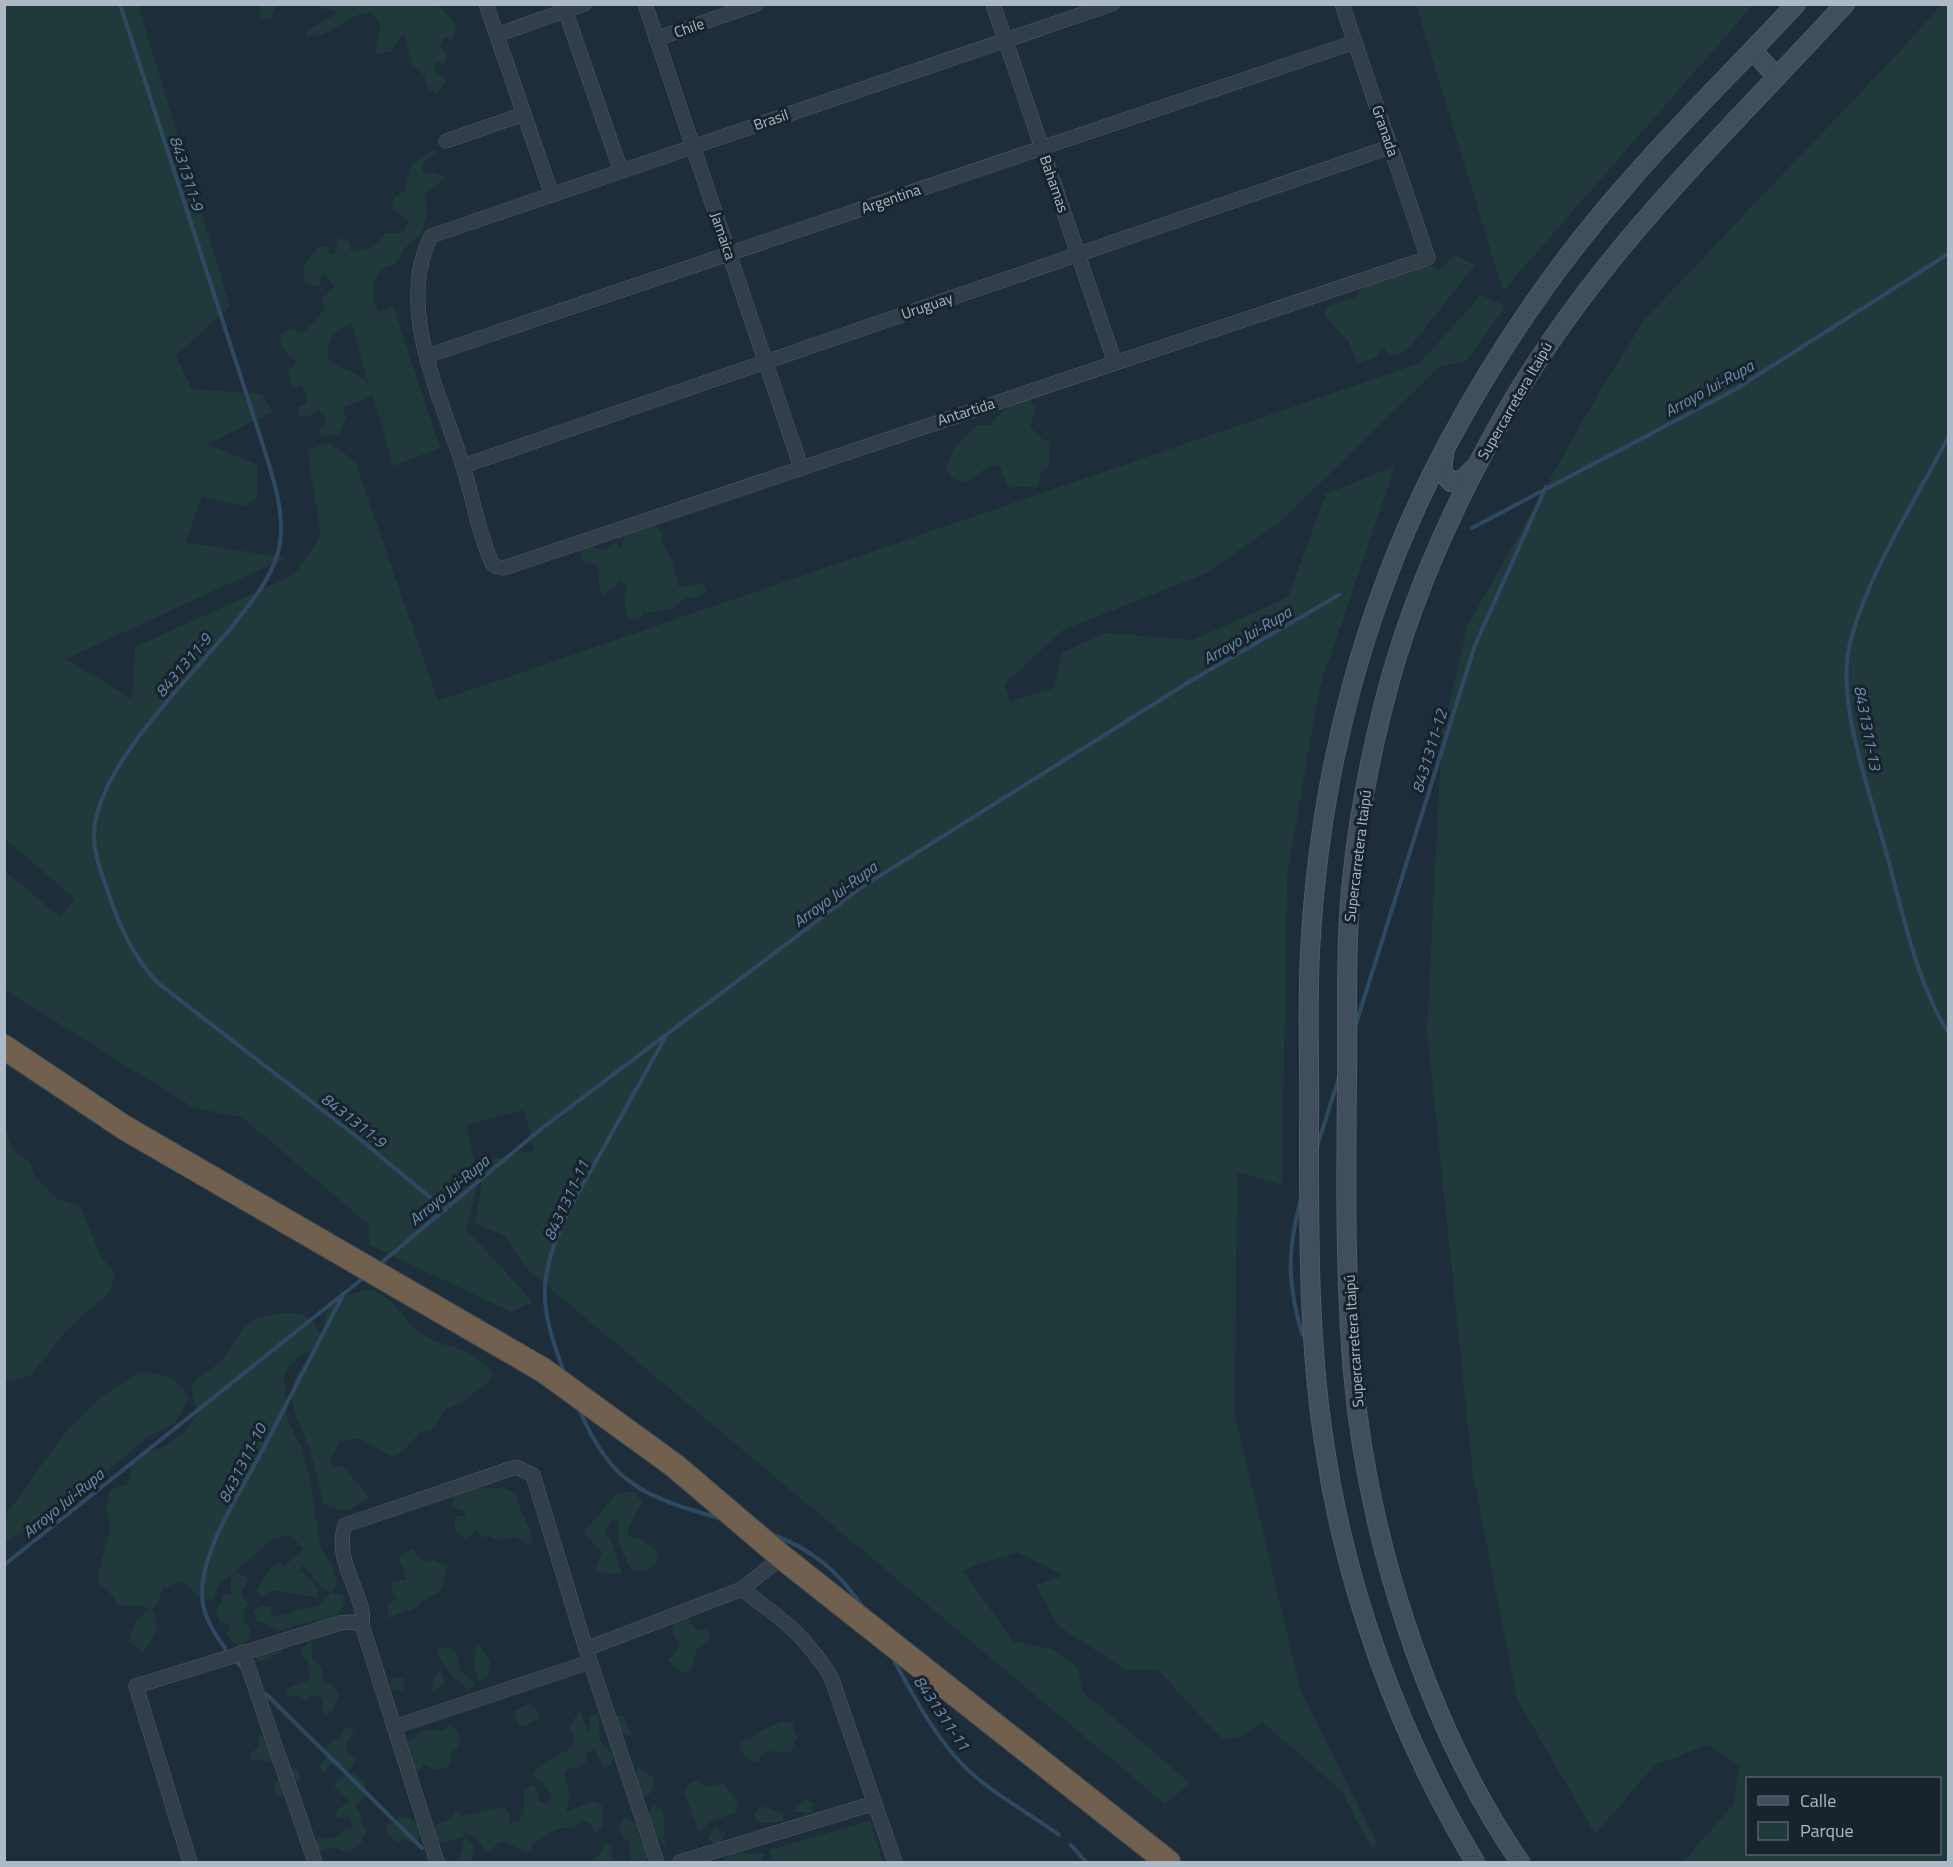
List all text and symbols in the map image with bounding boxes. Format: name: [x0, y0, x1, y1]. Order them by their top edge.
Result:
street label: Chile: [671, 12, 707, 43]
street label: Granada: [1366, 102, 1405, 160]
street label: Brasil: [750, 103, 791, 136]
water label: 8431311-9: [164, 133, 211, 214]
street label: Bahamas: [1034, 152, 1075, 216]
street label: Argentina: [858, 177, 924, 219]
street label: Jamaica: [705, 209, 743, 263]
street label: Uruguay: [898, 286, 956, 325]
street label: Supercarretera Itaipú: [1471, 337, 1558, 464]
water label: Arroyo Jui-Rupa: [1660, 353, 1759, 422]
street label: Antartida: [934, 391, 998, 432]
water label: Arroyo Jui-Rupa: [1198, 599, 1297, 670]
water label: 8431311-9: [149, 627, 218, 702]
water label: 8431311-13: [1848, 683, 1888, 774]
water label: 8431311-12: [1405, 705, 1453, 796]
street label: Supercarretera Itaipú: [1338, 789, 1377, 923]
water label: Arroyo Jui-Rupa: [788, 855, 883, 933]
water label: 8431311-9: [316, 1087, 393, 1154]
water label: Arroyo Jui-Rupa: [403, 1148, 495, 1231]
water label: 8431311-11: [537, 1156, 595, 1244]
street label: Supercarretera Itaipú: [1337, 1274, 1370, 1408]
water label: 8431311-10: [212, 1418, 273, 1507]
water label: Arroyo Jui-Rupa: [17, 1462, 110, 1543]
water label: 8431311-11: [908, 1671, 976, 1755]
legend: [1746, 1777, 1941, 1855]
text: Calle: [1800, 1787, 1836, 1814]
text: Parque: [1800, 1817, 1854, 1844]

